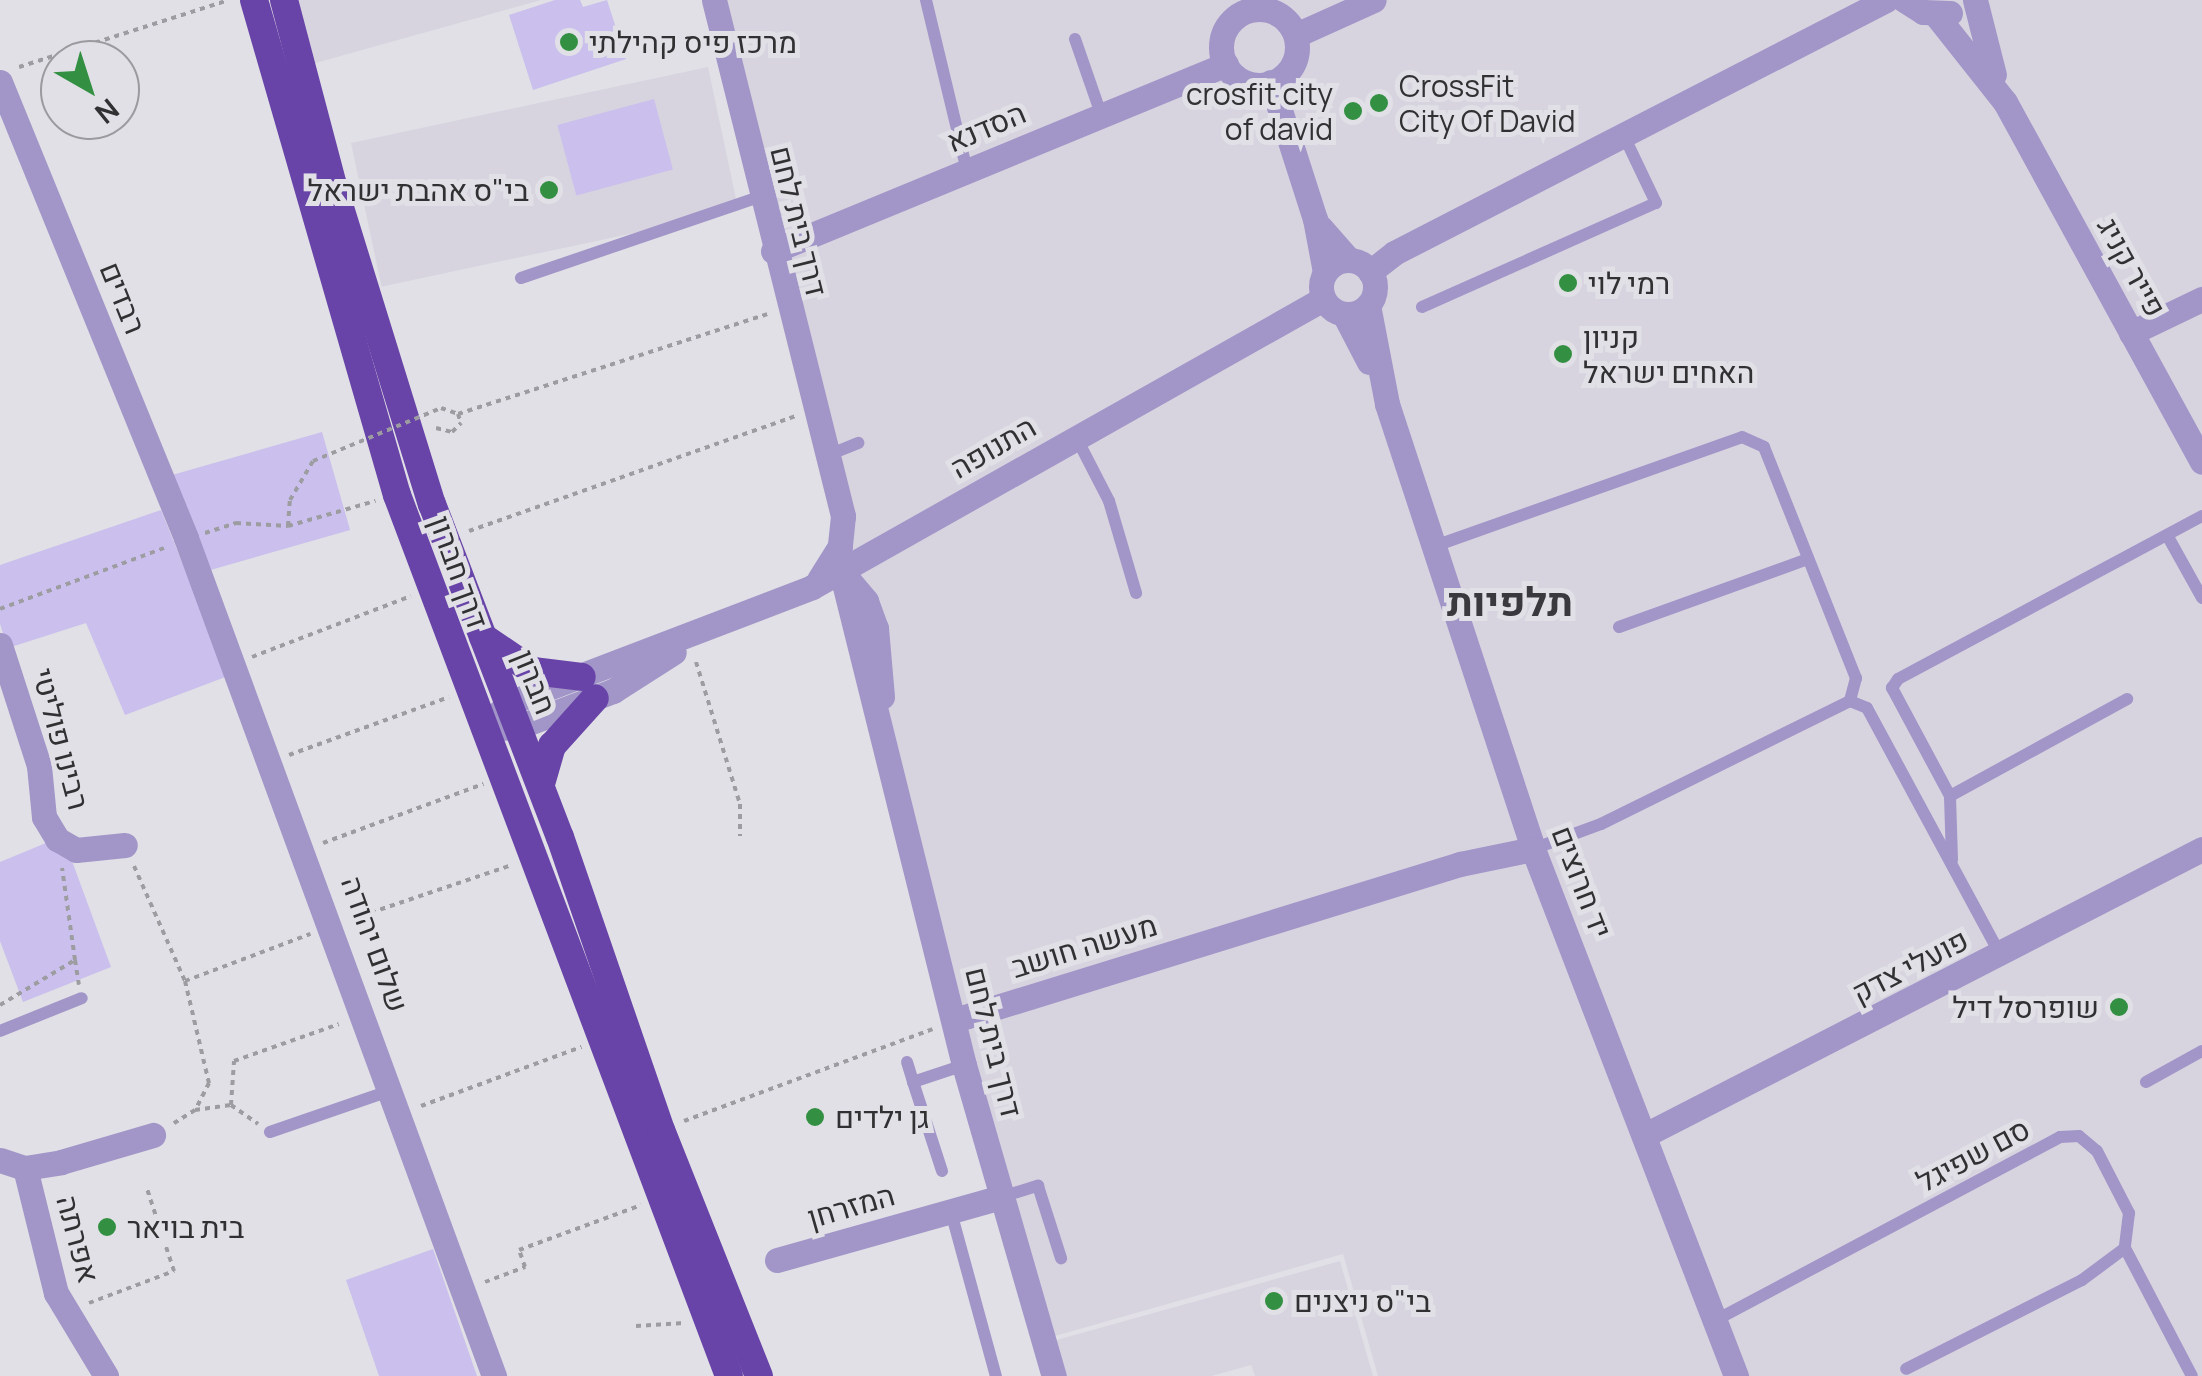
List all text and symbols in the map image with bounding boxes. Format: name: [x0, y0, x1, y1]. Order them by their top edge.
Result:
place label: מרכז פיס קהילתי: [589, 24, 797, 60]
marker: מרכז פיס קהילתי: [558, 31, 580, 53]
north arrow: [40, 40, 140, 140]
place label: CrossFit City Of David: [1399, 68, 1575, 138]
place label: crosfit city of david: [1186, 76, 1333, 146]
text: N: [88, 91, 127, 133]
marker: CrossFit City Of David: [1368, 92, 1390, 114]
street label: הסדנא: [941, 94, 1031, 160]
marker: crosfit city of david: [1342, 100, 1364, 122]
street label: דרך בית לחם: [763, 142, 835, 300]
place label: בי"ס אהבת ישראל: [308, 172, 529, 208]
marker: בי"ס אהבת ישראל: [538, 179, 560, 201]
street label: פייר קניג: [2090, 211, 2174, 323]
street label: רבדים: [92, 257, 154, 339]
place label: רמי לוי: [1588, 265, 1670, 301]
marker: רמי לוי: [1557, 272, 1579, 294]
place label: קניון האחים ישראל: [1583, 319, 1754, 390]
marker: קניון האחים ישראל: [1552, 343, 1574, 365]
street label: התנופה: [944, 408, 1042, 486]
street label: דרך חברון: [422, 511, 496, 633]
district label: תלפיות: [1447, 577, 1573, 625]
street label: חברון: [506, 645, 564, 719]
street label: רבינו פוליטי: [25, 664, 97, 814]
street label: יד חרוצים: [1544, 821, 1620, 943]
street label: שלום יהודה: [334, 871, 416, 1017]
street label: מעשה חושב: [1007, 907, 1161, 985]
street label: פועלי צדק: [1846, 921, 1974, 1011]
street label: דרך בית לחם: [958, 963, 1030, 1121]
place label: שופרסל דיל: [1952, 989, 2099, 1025]
marker: שופרסל דיל: [2108, 996, 2130, 1018]
place label: גן ילדים: [835, 1099, 929, 1135]
marker: גן ילדים: [804, 1106, 826, 1128]
street label: סם שפיגל: [1910, 1110, 2036, 1200]
street label: המזרחן: [803, 1176, 899, 1236]
street label: אפרתה: [49, 1191, 107, 1287]
place label: בית בויאר: [127, 1209, 244, 1245]
marker: בית בויאר: [96, 1216, 118, 1238]
place label: בי"ס ניצנים: [1294, 1283, 1431, 1319]
marker: בי"ס ניצנים: [1263, 1290, 1285, 1312]

